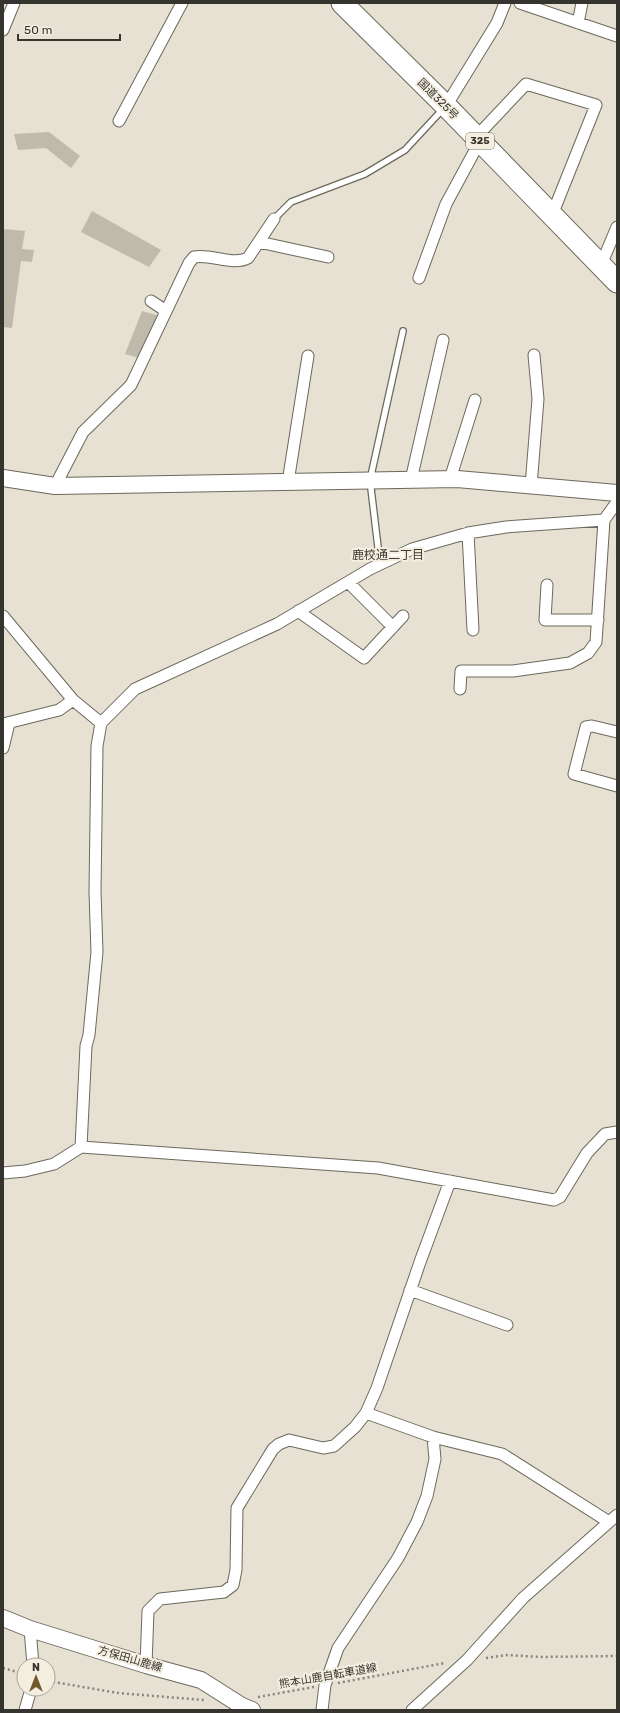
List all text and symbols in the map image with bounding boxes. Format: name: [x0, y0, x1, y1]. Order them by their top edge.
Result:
scale bar: [18, 16, 120, 42]
text: 50 m: [24, 23, 52, 37]
street label: 国道325号: [415, 76, 461, 122]
road number: 325: [466, 133, 494, 149]
district label: 鹿校通二丁目: [352, 548, 424, 562]
street label: 方保田山鹿線: [96, 1644, 164, 1674]
north arrow: [16, 1657, 56, 1697]
text: N: [32, 1661, 40, 1674]
street label: 熊本山鹿自転車道線: [278, 1661, 378, 1691]

